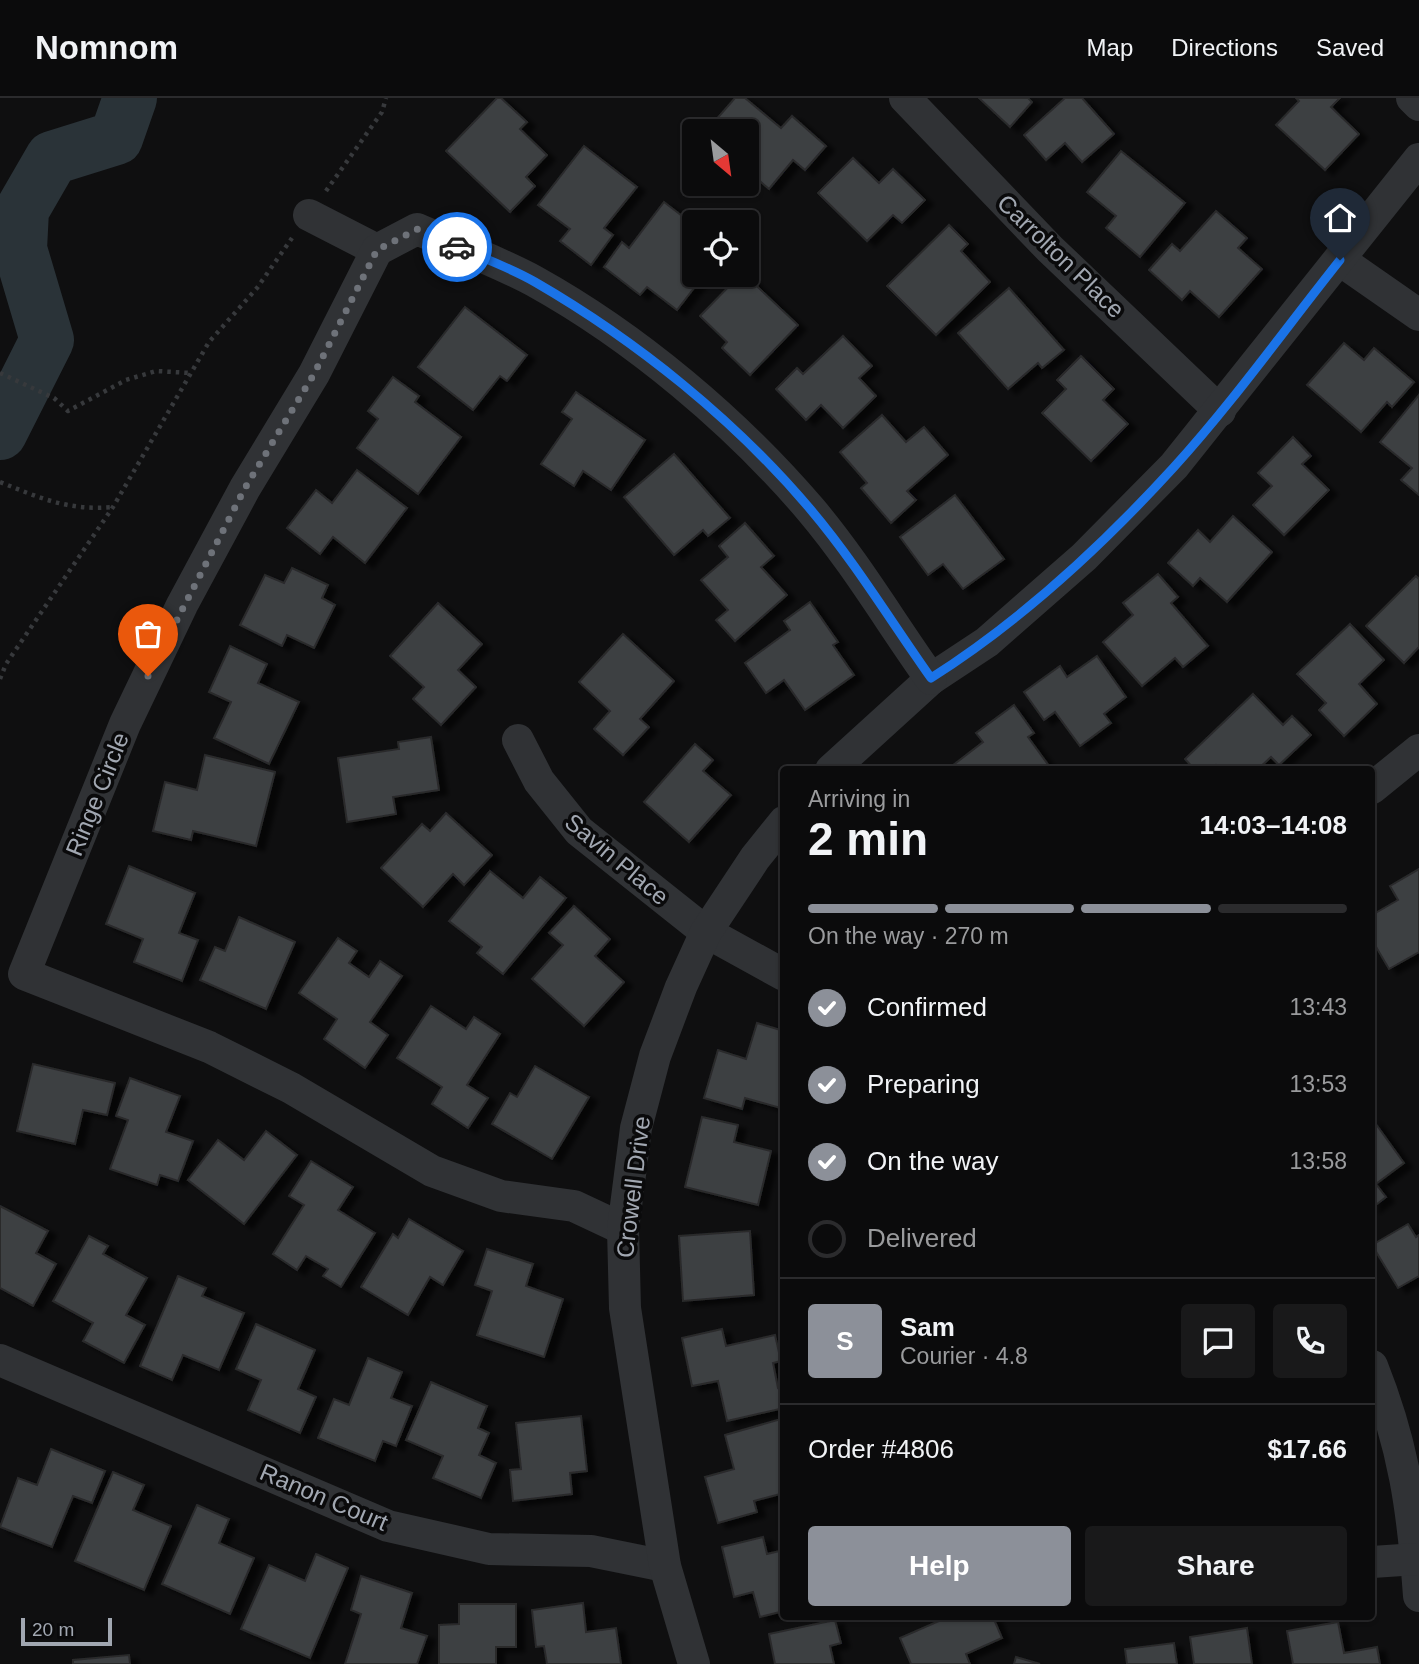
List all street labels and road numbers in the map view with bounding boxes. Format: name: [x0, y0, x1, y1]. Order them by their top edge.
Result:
street label: Carrolton Place: [992, 189, 1130, 323]
street label: Ringe Circle: [60, 728, 134, 860]
street label: Savin Place: [560, 808, 674, 910]
street label: Crowell Drive: [611, 1115, 655, 1259]
street label: Ranon Court: [256, 1458, 392, 1536]

